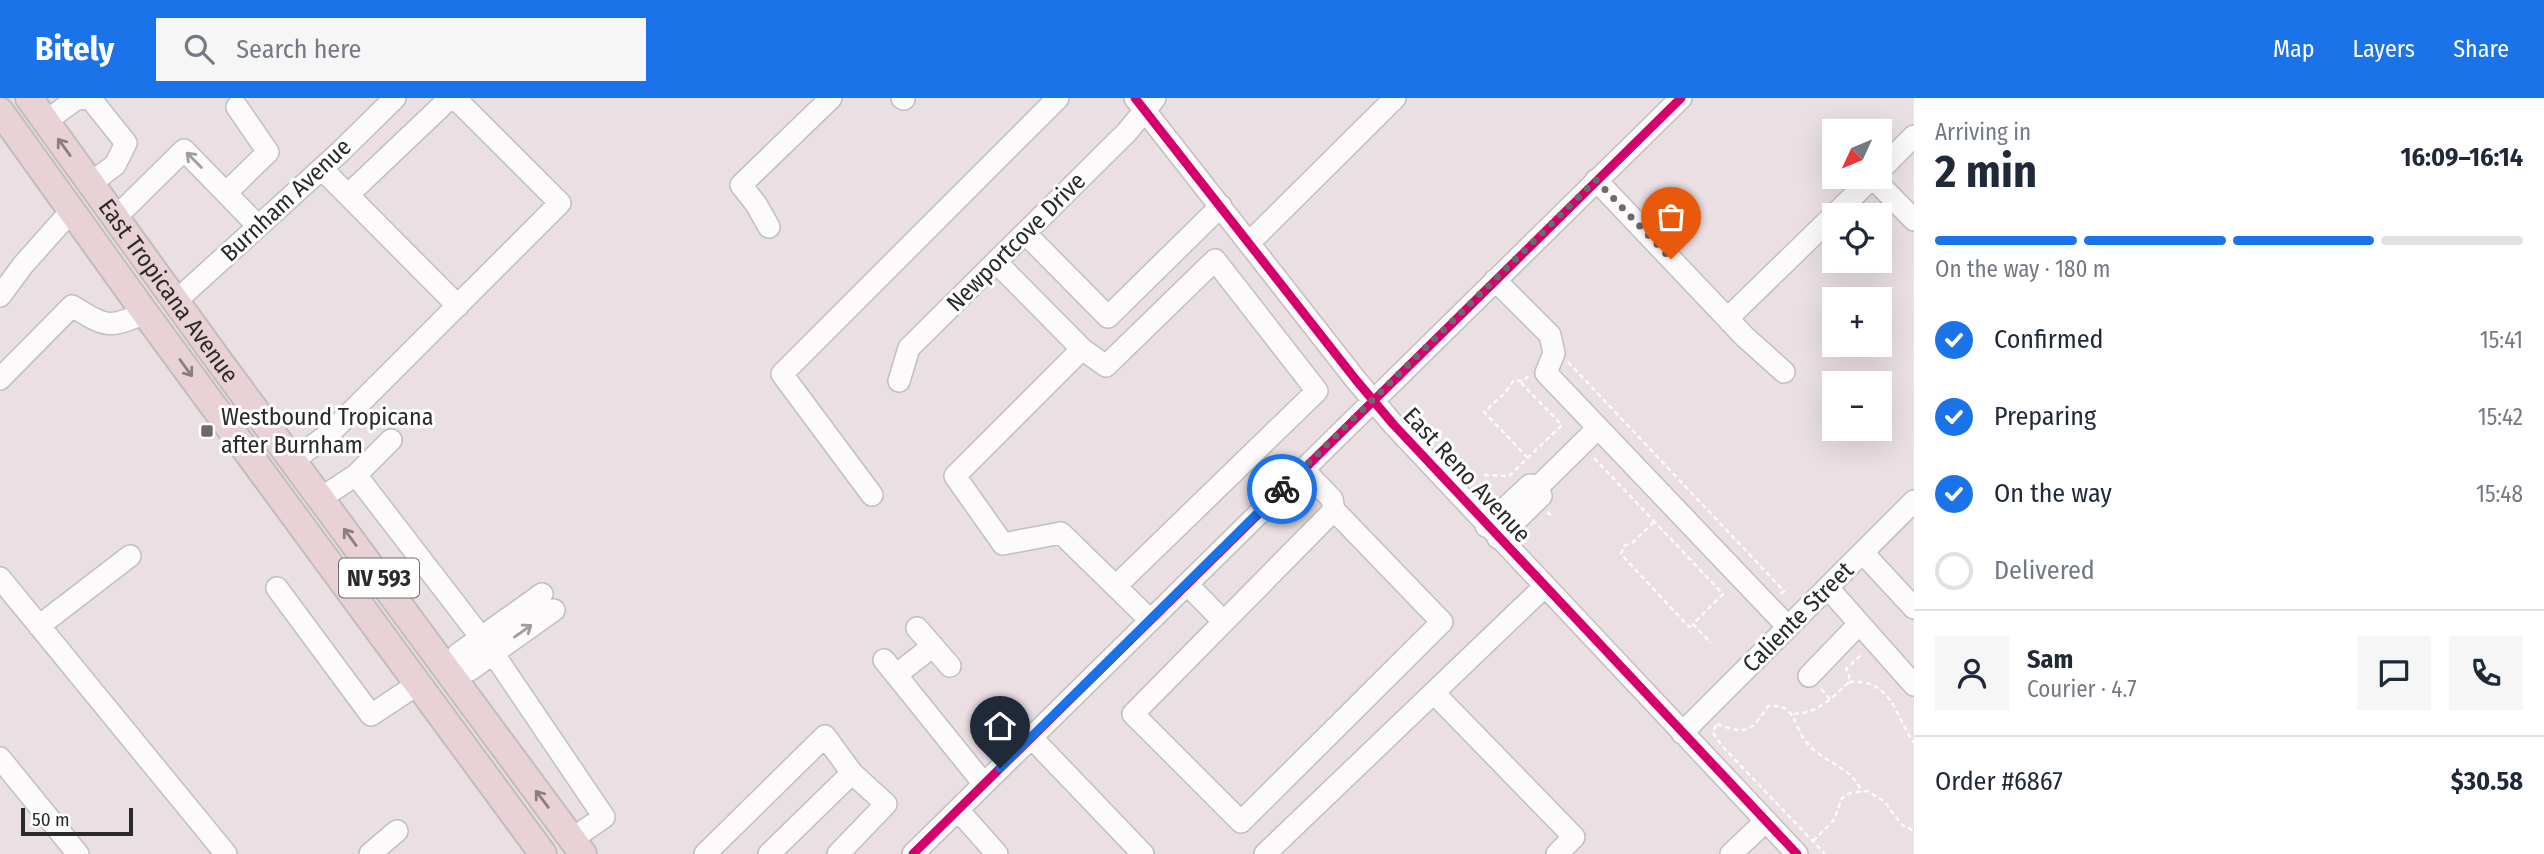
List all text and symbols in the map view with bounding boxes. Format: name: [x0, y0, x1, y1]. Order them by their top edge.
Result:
search box: [156, 18, 646, 81]
text: Bitely: [35, 29, 114, 69]
icon: search: [180, 30, 218, 68]
text: Search here: [236, 34, 361, 65]
text: Map: [2273, 35, 2315, 63]
text: Layers: [2353, 35, 2415, 63]
text: Share: [2453, 35, 2509, 63]
text: Arriving in: [1935, 118, 2031, 146]
north arrow: [1822, 119, 1892, 189]
map controls: [1822, 119, 1892, 441]
street label: Burnham Avenue: [215, 133, 357, 267]
one-way arrow: [57, 138, 71, 157]
text: 16:09–16:14: [2400, 142, 2523, 173]
text: 2 min: [1935, 144, 2037, 199]
one-way arrow: [185, 151, 202, 168]
street label: Newportcove Drive: [941, 167, 1091, 317]
pin: [1641, 187, 1701, 259]
street label: East Tropicana Avenue: [93, 194, 244, 388]
icon: bag: [1652, 198, 1690, 236]
button: locate: [1822, 203, 1892, 273]
text: On the way · 180 m: [1935, 255, 2111, 283]
button: +: [1822, 287, 1892, 357]
icon: check: [1935, 321, 1973, 359]
text: Confirmed: [1994, 324, 2104, 355]
text: 15:41: [2480, 326, 2523, 354]
one-way arrow: [179, 358, 193, 377]
button: −: [1822, 371, 1892, 441]
icon: check: [1935, 398, 1973, 436]
text: Preparing: [1994, 401, 2096, 432]
street label: East Reno Avenue: [1397, 402, 1537, 548]
place label: Westbound Tropicana after Burnham: [221, 403, 434, 459]
text: 15:42: [2478, 403, 2523, 431]
marker: Westbound Tropicana after Burnham: [199, 423, 215, 439]
courier: [1247, 454, 1317, 524]
icon: bike: [1263, 470, 1301, 508]
icon: check: [1935, 475, 1973, 513]
text: On the way: [1994, 478, 2112, 509]
text: 15:48: [2476, 480, 2523, 508]
one-way arrow: [342, 528, 357, 547]
text: Delivered: [1994, 555, 2095, 586]
street label: Caliente Street: [1737, 556, 1859, 678]
road number: NV 593: [339, 558, 419, 598]
one-way arrow: [513, 624, 532, 638]
button: person: [1935, 636, 2009, 710]
button: chat: [2357, 636, 2431, 710]
button: phone: [2449, 636, 2523, 710]
text: Sam: [2027, 644, 2073, 675]
text: Courier · 4.7: [2027, 675, 2137, 703]
pin: [970, 696, 1030, 768]
icon: home: [981, 707, 1019, 745]
text: Order #6867: [1935, 766, 2063, 797]
text: $30.58: [2451, 766, 2523, 797]
one-way arrow: [535, 790, 549, 809]
scale bar: [21, 805, 133, 837]
text: 50 m: [32, 808, 70, 831]

